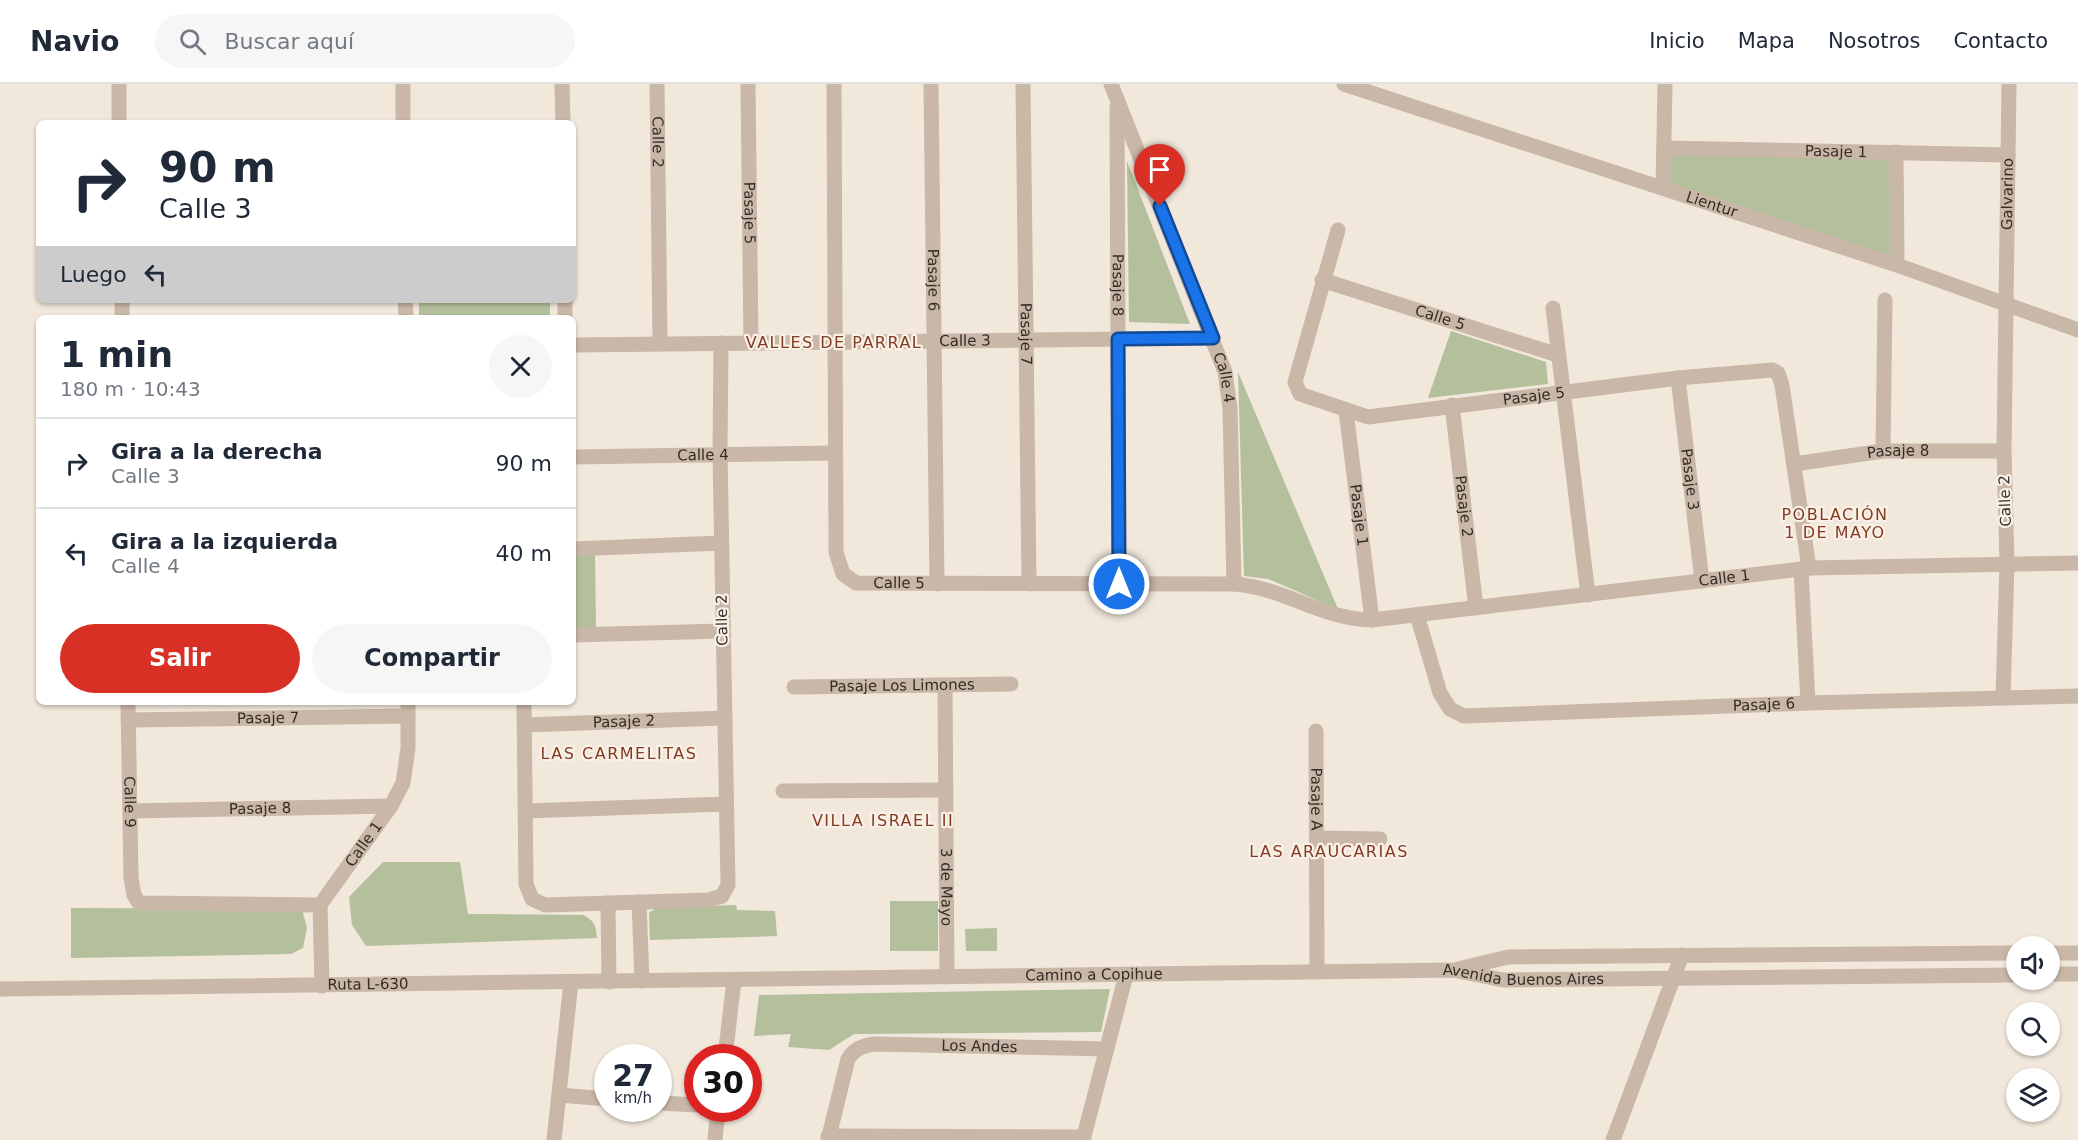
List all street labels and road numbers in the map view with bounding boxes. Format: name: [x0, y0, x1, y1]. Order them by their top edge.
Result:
street label: Calle 2: [648, 116, 667, 168]
street label: Pasaje 1: [1805, 142, 1867, 161]
street label: Galvarino: [1998, 158, 2017, 230]
street label: Pasaje 5: [740, 182, 759, 244]
street label: Lientur: [1684, 188, 1741, 221]
street label: Pasaje 6: [924, 249, 943, 311]
street label: Pasaje 8: [1109, 254, 1127, 316]
street label: Calle 5: [1413, 301, 1467, 334]
street label: Pasaje 7: [1017, 303, 1035, 365]
street label: Calle 3: [939, 331, 991, 350]
street label: Calle 4: [1209, 350, 1238, 404]
street label: Pasaje 5: [1502, 383, 1566, 409]
street label: Pasaje 8: [1866, 442, 1929, 462]
street label: Calle 4: [677, 446, 729, 464]
street label: Pasaje 3: [1677, 447, 1703, 511]
street label: Pasaje 2: [1451, 474, 1477, 538]
street label: Calle 2: [1995, 475, 2015, 527]
street label: Pasaje 1: [1346, 483, 1372, 547]
street label: Calle 1: [1698, 566, 1751, 590]
street label: Calle 5: [873, 574, 925, 592]
street label: Calle 2: [713, 594, 731, 646]
street label: Pasaje Los Limones: [829, 675, 975, 696]
street label: Pasaje 6: [1732, 694, 1795, 715]
street label: Pasaje 7: [237, 709, 299, 727]
street label: Pasaje 2: [592, 711, 655, 732]
street label: Pasaje A: [1307, 767, 1325, 831]
street label: Calle 9: [120, 776, 139, 828]
street label: Pasaje 8: [229, 799, 291, 818]
street label: Calle 1: [341, 818, 386, 870]
street label: 3 de Mayo: [937, 848, 956, 926]
street label: Avenida Buenos Aires: [1443, 961, 1604, 989]
street label: Camino a Copihue: [1025, 965, 1163, 985]
street label: Ruta L-630: [327, 975, 409, 994]
street label: Los Andes: [941, 1036, 1018, 1056]

